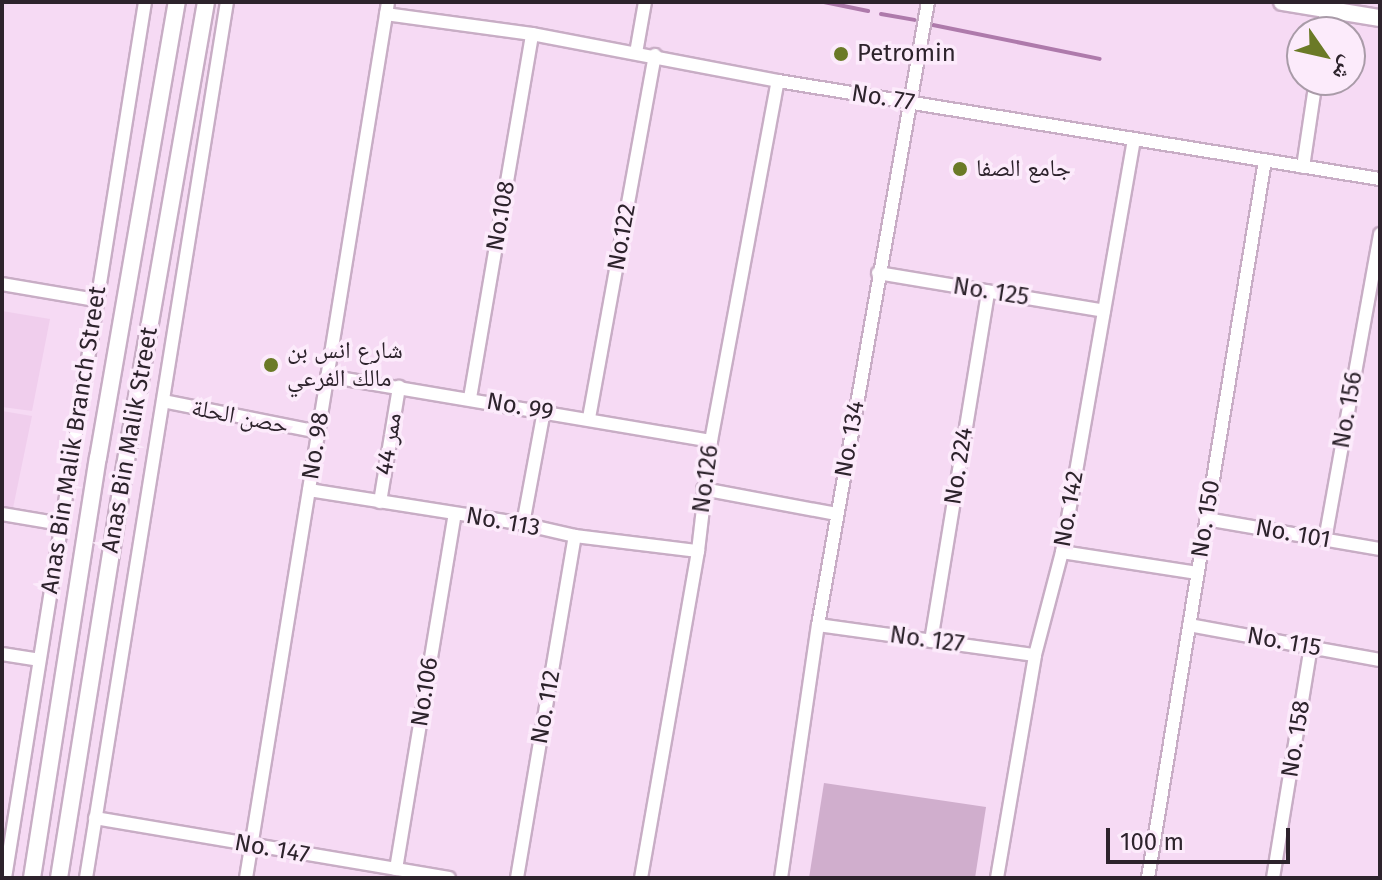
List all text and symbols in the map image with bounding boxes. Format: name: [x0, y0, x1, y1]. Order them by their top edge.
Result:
north arrow: [1286, 16, 1366, 96]
place label: Petromin: [857, 40, 956, 68]
marker: Petromin: [832, 45, 850, 63]
text: ش: [1327, 51, 1362, 86]
street label: No. 77: [849, 79, 917, 117]
place label: جامع الصفا: [976, 155, 1071, 183]
marker: جامع الصفا: [951, 160, 969, 178]
street label: No.108: [481, 179, 521, 253]
street label: No.122: [602, 201, 642, 273]
street label: No. 125: [951, 272, 1031, 312]
street label: Anas Bin Malik Branch Street: [35, 284, 113, 596]
street label: Anas Bin Malik Street: [96, 325, 164, 555]
place label: شارع انس بن مالك الفرعي: [287, 337, 403, 393]
marker: شارع انس بن مالك الفرعي: [262, 356, 280, 374]
street label: No. 156: [1327, 369, 1369, 451]
street label: No. 99: [484, 387, 556, 427]
street label: حصن الحلة: [189, 394, 291, 440]
street label: No. 134: [829, 398, 871, 480]
street label: No. 98: [296, 410, 336, 482]
street label: ممر 44: [370, 411, 408, 477]
street label: No. 224: [939, 425, 979, 507]
street label: No.126: [687, 443, 725, 515]
street label: No. 142: [1048, 469, 1090, 549]
street label: No. 150: [1186, 478, 1226, 560]
street label: No. 113: [464, 501, 542, 543]
street label: No. 101: [1253, 513, 1333, 555]
street label: No. 127: [888, 621, 966, 659]
street label: No. 115: [1245, 621, 1323, 663]
street label: No.106: [405, 655, 445, 729]
street label: No. 112: [525, 668, 567, 746]
street label: No. 158: [1276, 698, 1316, 780]
scale bar: [1110, 812, 1294, 862]
street label: No. 147: [232, 828, 312, 870]
text: 100 m: [1120, 828, 1184, 856]

